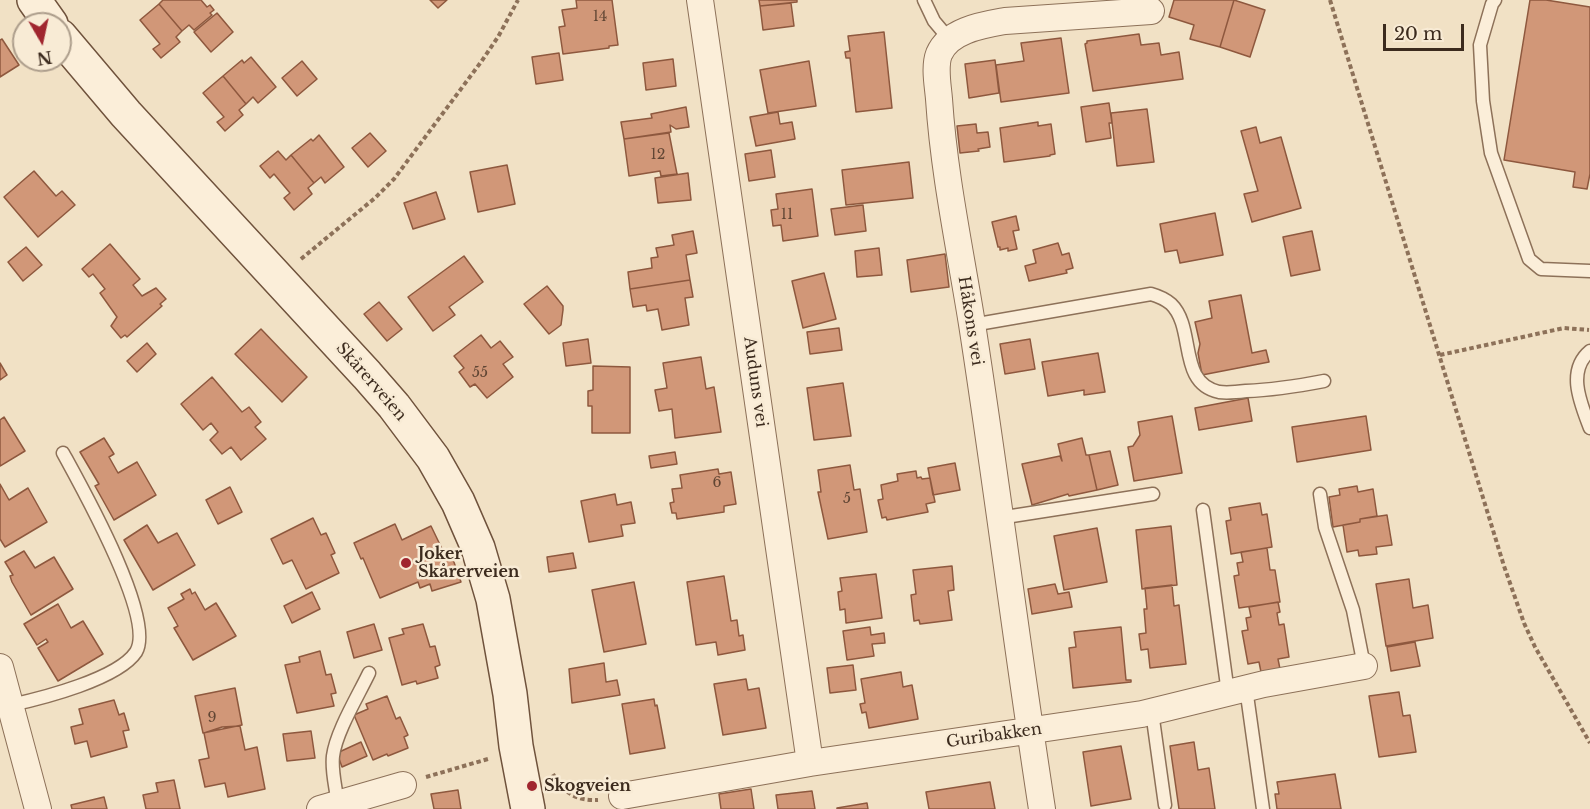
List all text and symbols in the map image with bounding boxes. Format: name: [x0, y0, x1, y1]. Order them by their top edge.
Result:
house number: 14: [593, 9, 607, 25]
north arrow: [12, 12, 72, 72]
scale bar: [1386, 12, 1467, 50]
text: 20 m: [1394, 23, 1442, 45]
text: N: [36, 47, 54, 69]
house number: 12: [651, 147, 665, 163]
house number: 11: [781, 207, 793, 223]
street label: Håkons vei: [953, 275, 987, 367]
street label: Auduns vei: [739, 335, 771, 429]
street label: Skårerveien: [332, 339, 410, 425]
house number: 55: [472, 365, 488, 381]
house number: 6: [712, 475, 722, 491]
house number: 5: [843, 491, 851, 507]
place label: Joker Skårerveien: [418, 544, 519, 582]
marker: Joker Skårerveien: [399, 556, 413, 570]
house number: 9: [207, 710, 217, 726]
street label: Guribakken: [945, 720, 1043, 752]
place label: Skogveien: [544, 776, 631, 796]
marker: Skogveien: [525, 779, 539, 793]

